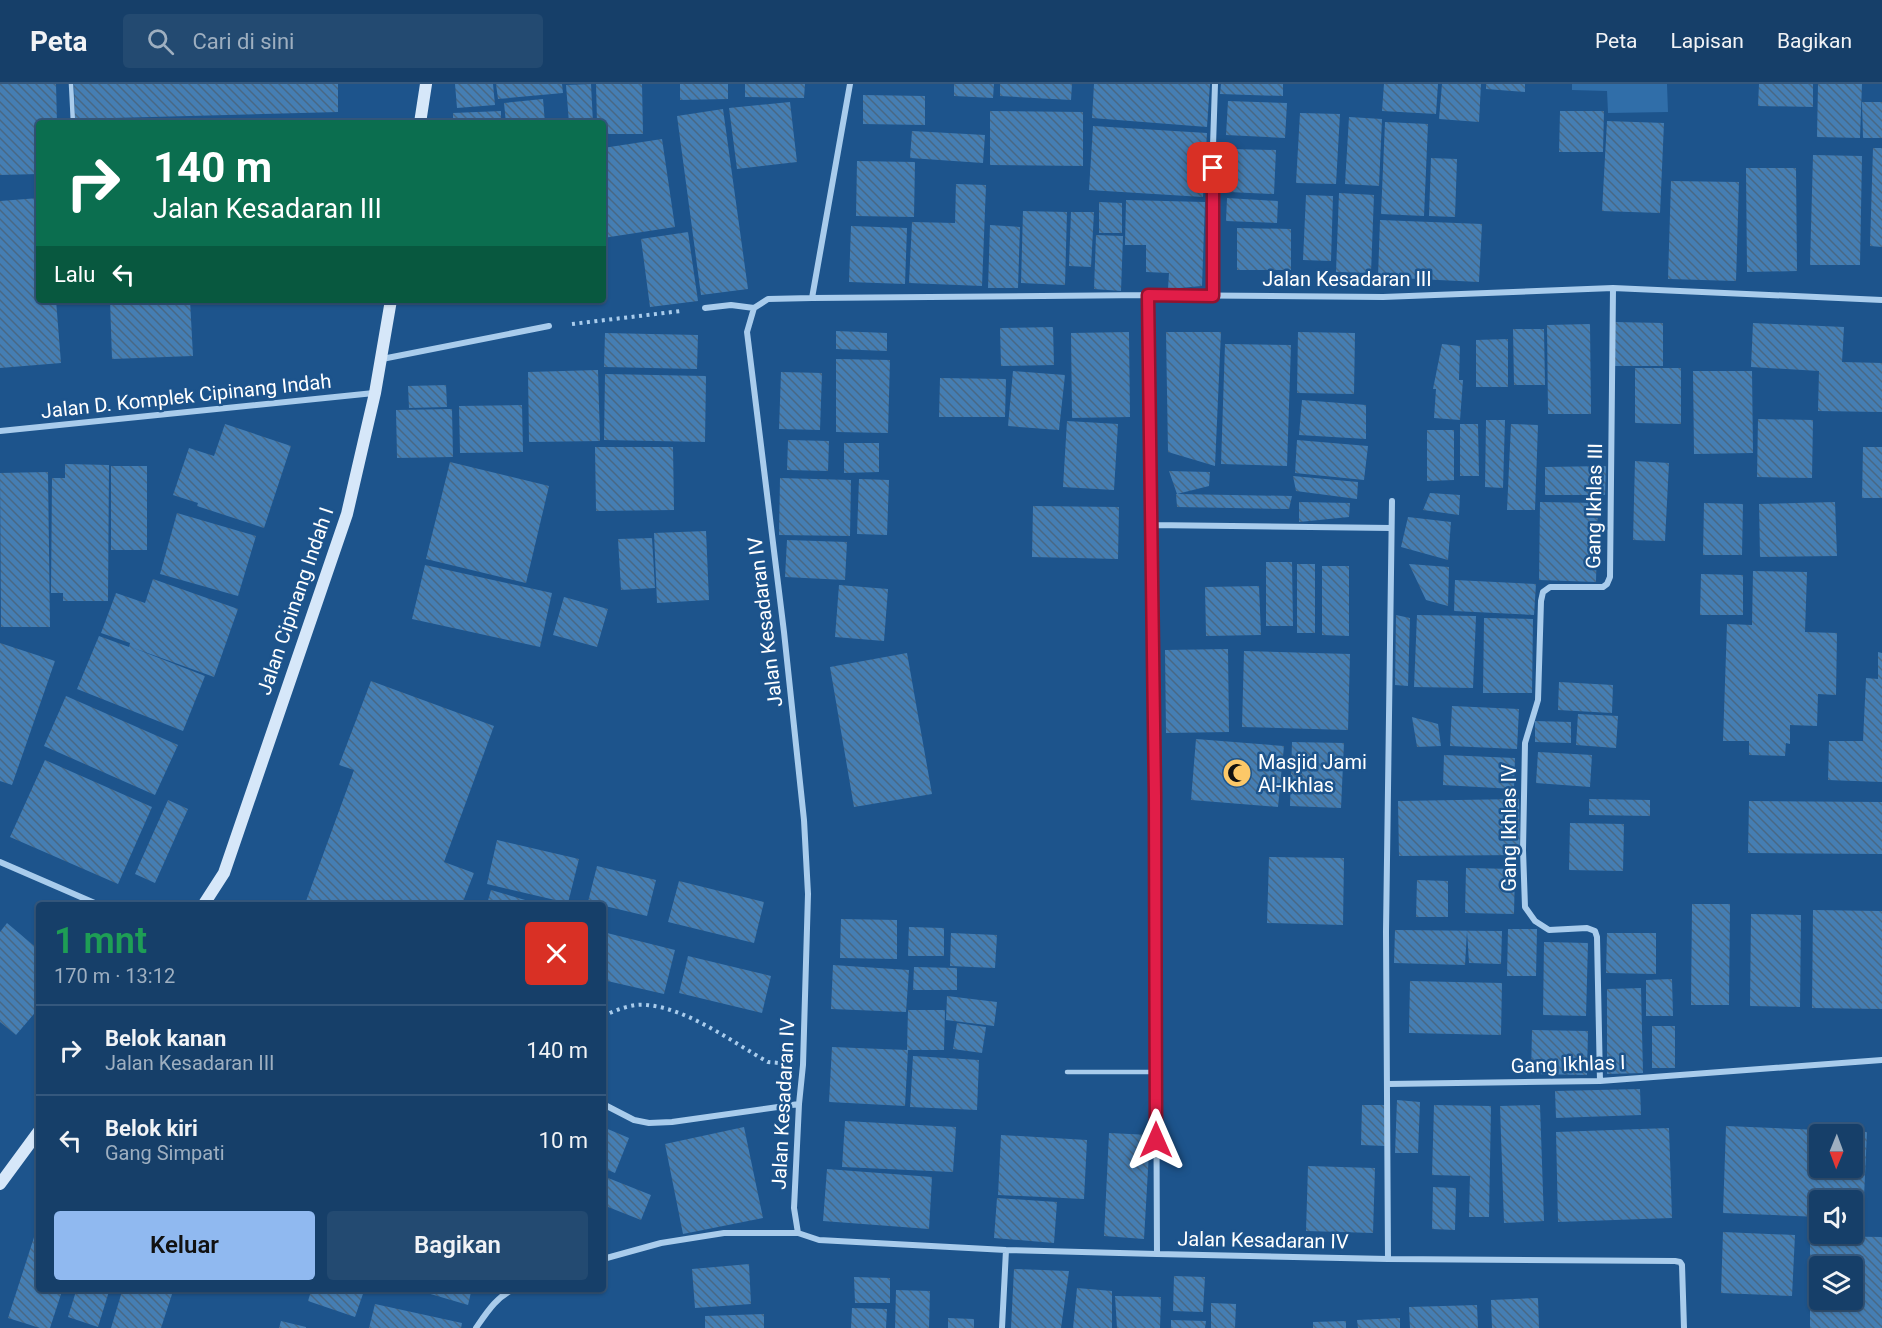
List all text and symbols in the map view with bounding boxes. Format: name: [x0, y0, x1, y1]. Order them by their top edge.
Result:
search box: [123, 14, 543, 68]
text: Peta: [30, 25, 87, 58]
icon: search: [144, 25, 177, 58]
text: Cari di sini: [192, 29, 294, 54]
text: Peta: [1595, 29, 1637, 53]
text: Lapisan: [1670, 29, 1744, 53]
text: Bagikan: [1777, 29, 1852, 53]
pin: [1187, 142, 1238, 193]
text: 140 m: [153, 143, 272, 192]
icon: right: [54, 144, 132, 222]
icon: arrive: [1196, 151, 1229, 184]
text: Jalan Kesadaran III: [153, 193, 382, 225]
icon: left: [107, 258, 140, 291]
text: Lalu: [54, 262, 95, 287]
street label: Jalan Kesadaran III: [1262, 267, 1432, 291]
street label: Jalan D. Komplek Cipinang Indah: [40, 369, 332, 423]
street label: Gang Ikhlas III: [1581, 443, 1607, 569]
street label: Jalan Cipinang Indah I: [252, 504, 338, 698]
street label: Jalan Kesadaran IV: [743, 535, 787, 709]
place label: Masjid Jami Al-Ikhlas: [1258, 750, 1367, 797]
mosque icon: Masjid Jami Al-Ikhlas: [1221, 757, 1253, 789]
street label: Gang Ikhlas IV: [1497, 764, 1521, 892]
text: 1 mnt: [54, 920, 147, 962]
button: close: [525, 922, 588, 985]
text: 170 m · 13:12: [54, 964, 175, 988]
street label: Jalan Kesadaran IV: [767, 1018, 799, 1190]
text: Belok kanan: [105, 1026, 226, 1051]
icon: right: [54, 1034, 87, 1067]
text: 140 m: [526, 1038, 588, 1063]
street label: Gang Ikhlas I: [1510, 1050, 1626, 1078]
text: Jalan Kesadaran III: [105, 1051, 275, 1075]
position arrow: [1124, 1108, 1188, 1172]
text: Belok kiri: [105, 1116, 198, 1141]
icon: left: [54, 1124, 87, 1157]
north arrow: [1809, 1124, 1863, 1178]
map controls: [1809, 1124, 1863, 1310]
text: 10 m: [539, 1128, 588, 1153]
text: Gang Simpati: [105, 1141, 225, 1165]
button: sound: [1809, 1190, 1863, 1244]
button: Keluar: [54, 1211, 315, 1280]
button: Bagikan: [327, 1211, 588, 1280]
street label: Jalan Kesadaran IV: [1177, 1227, 1349, 1253]
button: layers: [1809, 1256, 1863, 1310]

